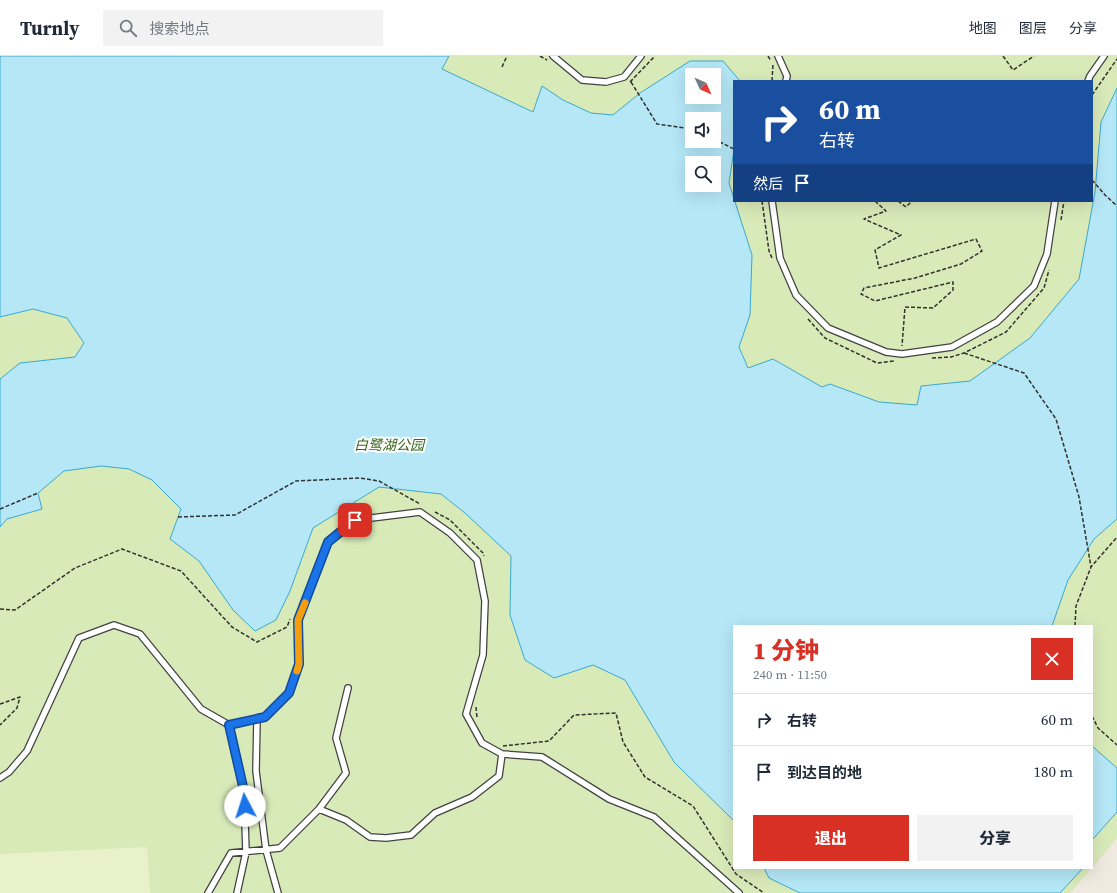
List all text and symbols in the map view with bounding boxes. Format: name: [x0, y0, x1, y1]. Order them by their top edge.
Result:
search box: [103, 10, 383, 46]
text: Turnly: [20, 15, 79, 41]
icon: search: [117, 17, 139, 39]
text: 搜索地点: [149, 18, 209, 39]
text: 地图: [969, 18, 997, 38]
text: 图层: [1019, 18, 1047, 38]
text: 分享: [1069, 18, 1097, 38]
north arrow: [685, 68, 721, 104]
map controls: [685, 68, 721, 192]
text: 60 m: [819, 90, 881, 128]
icon: right: [753, 96, 805, 148]
button: sound: [685, 112, 721, 148]
text: 右转: [819, 128, 855, 153]
button: search: [685, 156, 721, 192]
icon: arrive: [791, 172, 813, 194]
text: 然后: [753, 173, 783, 194]
park label: 白鹭湖公园: [354, 435, 426, 455]
pin: [338, 503, 372, 537]
icon: arrive: [344, 509, 366, 531]
text: 1 分钟: [753, 634, 819, 667]
button: close: [1031, 638, 1073, 680]
text: 240 m · 11:50: [753, 666, 827, 683]
icon: right: [753, 709, 775, 731]
text: 60 m: [1041, 709, 1073, 730]
text: 右转: [787, 710, 817, 731]
icon: arrive: [753, 761, 775, 783]
text: 180 m: [1033, 761, 1073, 782]
text: 到达目的地: [787, 762, 862, 783]
position arrow: [224, 785, 266, 827]
button: 退出: [753, 815, 909, 861]
button: 分享: [917, 815, 1073, 861]

